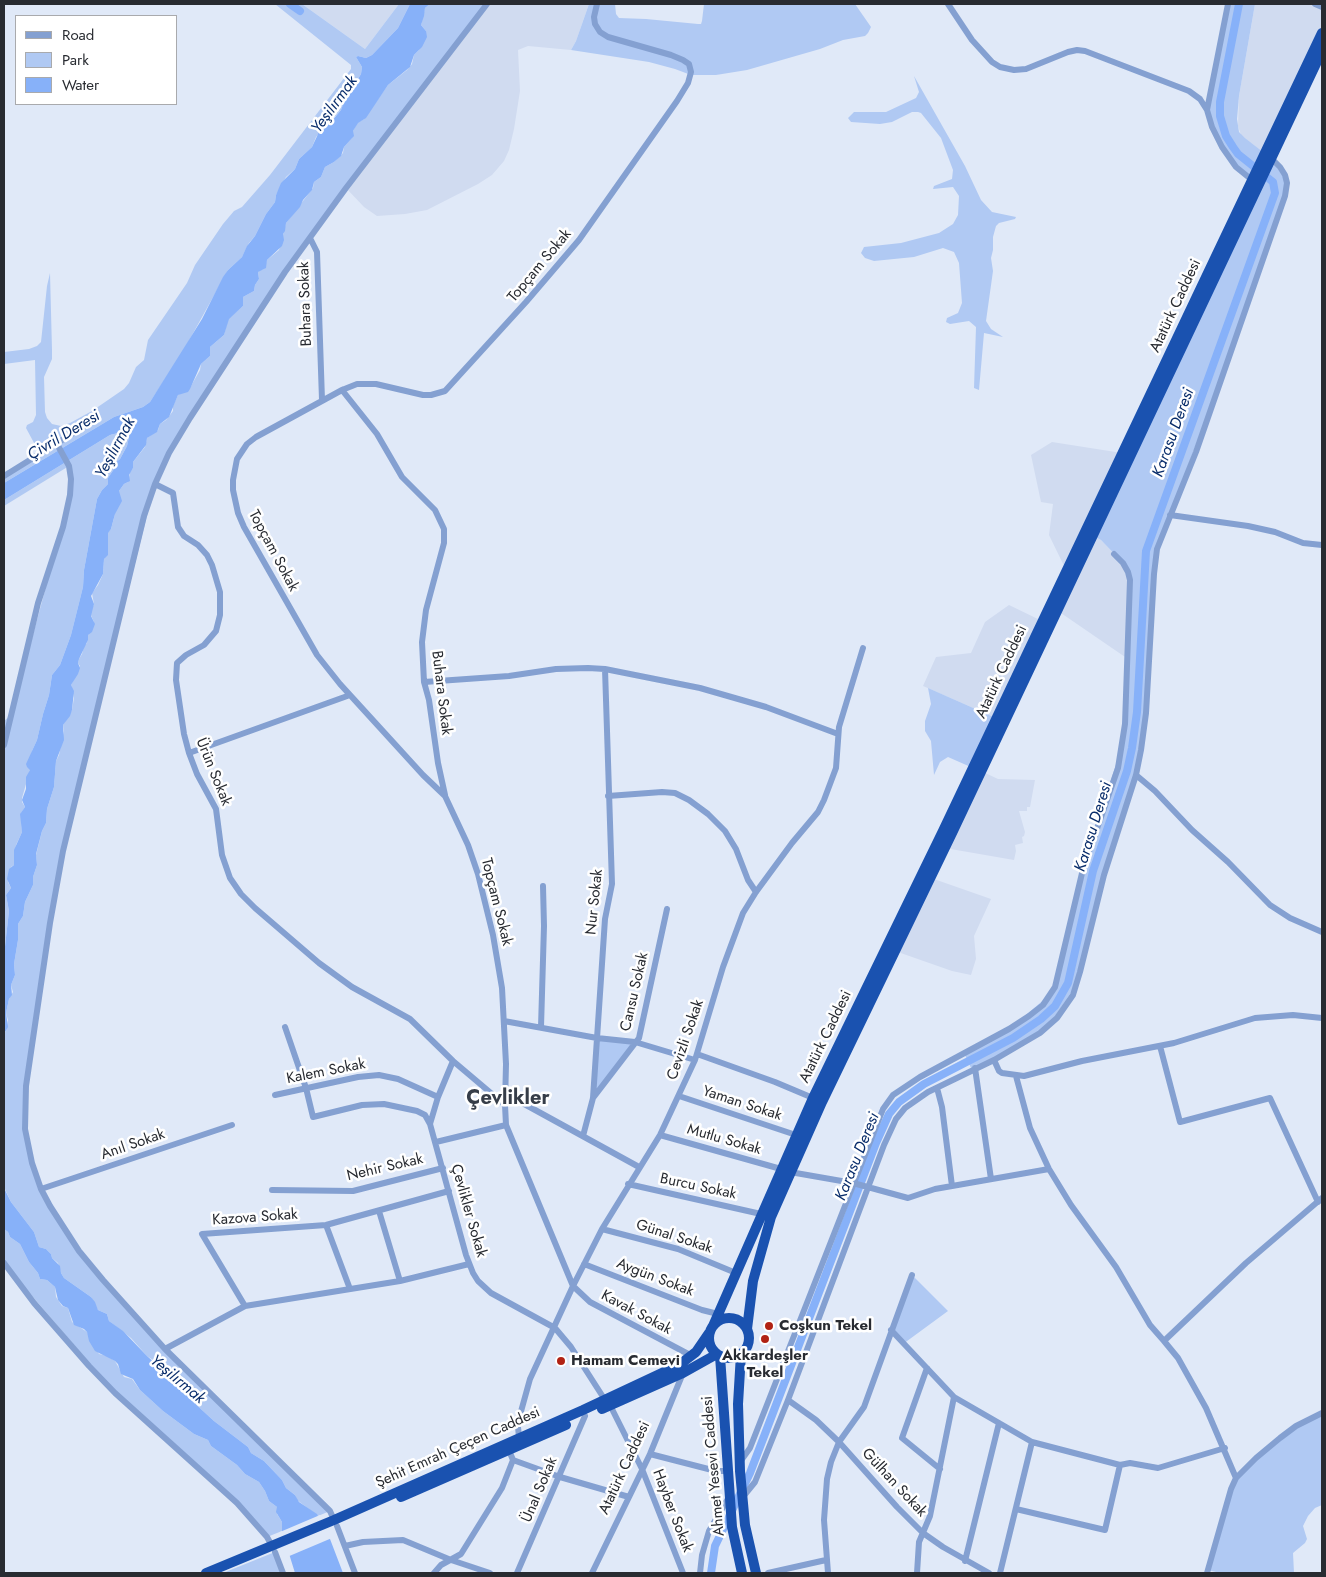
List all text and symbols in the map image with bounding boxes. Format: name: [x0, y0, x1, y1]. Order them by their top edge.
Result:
legend: [15, 15, 178, 105]
text: Road: [62, 24, 94, 46]
text: Park: [62, 49, 89, 71]
water label: Yeşilırmak: [308, 73, 362, 137]
text: Water: [62, 74, 99, 96]
street label: Topçam Sokak: [504, 226, 576, 306]
street label: Atatürk Caddesi: [1147, 257, 1205, 355]
street label: Buhara Sokak: [296, 261, 316, 347]
water label: Karasu Deresi: [1149, 386, 1199, 480]
water label: Çivril Deresi: [24, 407, 104, 465]
water label: Yeşilırmak: [92, 414, 140, 482]
street label: Topçam Sokak: [244, 507, 302, 595]
street label: Atatürk Caddesi: [973, 623, 1031, 721]
street label: Buhara Sokak: [427, 650, 455, 736]
street label: Ürün Sokak: [191, 735, 235, 809]
water label: Karasu Deresi: [1071, 780, 1117, 874]
street label: Topçam Sokak: [476, 856, 516, 948]
street label: Nur Sokak: [583, 868, 607, 936]
street label: Cansu Sokak: [617, 951, 653, 1033]
street label: Atatürk Caddesi: [796, 988, 856, 1086]
street label: Cevizli Sokak: [664, 997, 708, 1083]
street label: Kalem Sokak: [285, 1056, 367, 1088]
street label: Yaman Sokak: [700, 1083, 784, 1125]
district label: Çevlikler: [466, 1087, 550, 1111]
water label: Karasu Deresi: [832, 1110, 884, 1204]
street label: Mutlu Sokak: [685, 1121, 763, 1159]
street label: Anıl Sokak: [99, 1126, 167, 1164]
street label: Nehir Sokak: [345, 1151, 425, 1185]
street label: Çevlikler Sokak: [446, 1162, 490, 1260]
street label: Burcu Sokak: [658, 1170, 738, 1204]
street label: Kazova Sokak: [212, 1206, 298, 1230]
street label: Günal Sokak: [633, 1216, 715, 1258]
street label: Aygün Sokak: [614, 1255, 696, 1301]
street label: Kavak Sokak: [598, 1287, 674, 1339]
place label: Coşkun Tekel: [779, 1317, 872, 1335]
marker: Coşkun Tekel: [763, 1320, 775, 1332]
marker: Akkardeşler Tekel: [759, 1333, 771, 1345]
place label: Akkardeşler Tekel: [722, 1347, 808, 1382]
water label: Yeşilırmak: [146, 1351, 208, 1409]
place label: Hamam Cemevi: [571, 1352, 680, 1370]
marker: Hamam Cemevi: [555, 1355, 567, 1367]
street label: Ahmet Yesevi Caddesi: [699, 1395, 729, 1537]
street label: Şehit Emrah Çeçen Caddesi: [373, 1404, 543, 1492]
street label: Atatürk Caddesi: [596, 1419, 654, 1517]
street label: Gülhan Sokak: [858, 1445, 930, 1521]
street label: Ünal Sokak: [518, 1455, 562, 1525]
street label: Hayber Sokak: [648, 1467, 696, 1555]

